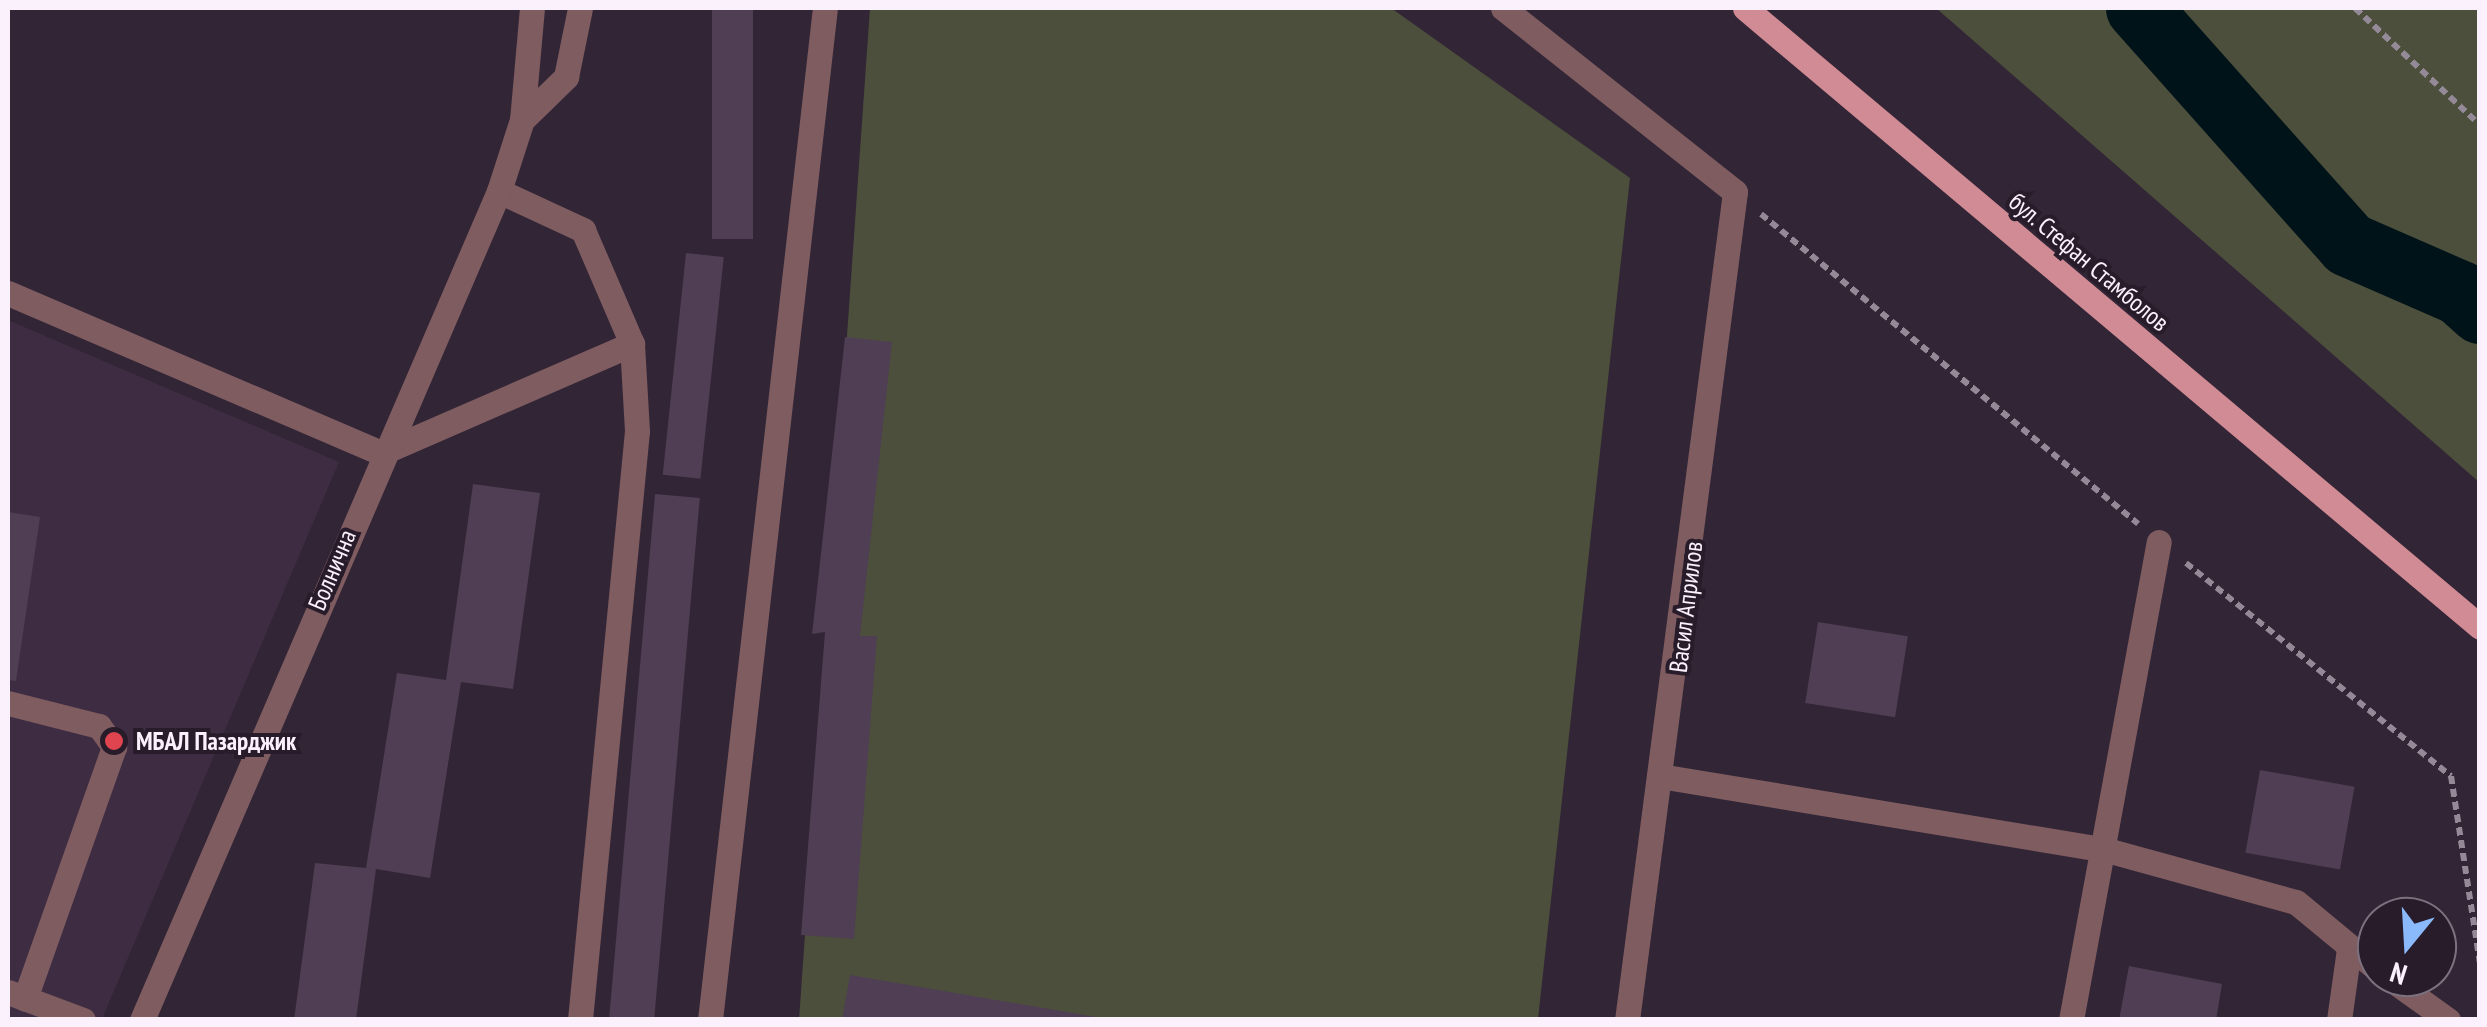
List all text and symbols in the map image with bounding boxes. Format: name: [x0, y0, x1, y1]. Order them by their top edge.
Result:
street label: бул. Стефан Стамболов: [2002, 186, 2176, 338]
street label: Болнична: [302, 525, 362, 615]
street label: Васил Априлов: [1663, 539, 1709, 675]
place label: МБАЛ Пазарджик: [136, 726, 296, 756]
marker: МБАЛ Пазарджик: [101, 728, 127, 754]
north arrow: [2357, 897, 2457, 997]
text: N: [2385, 954, 2411, 994]

